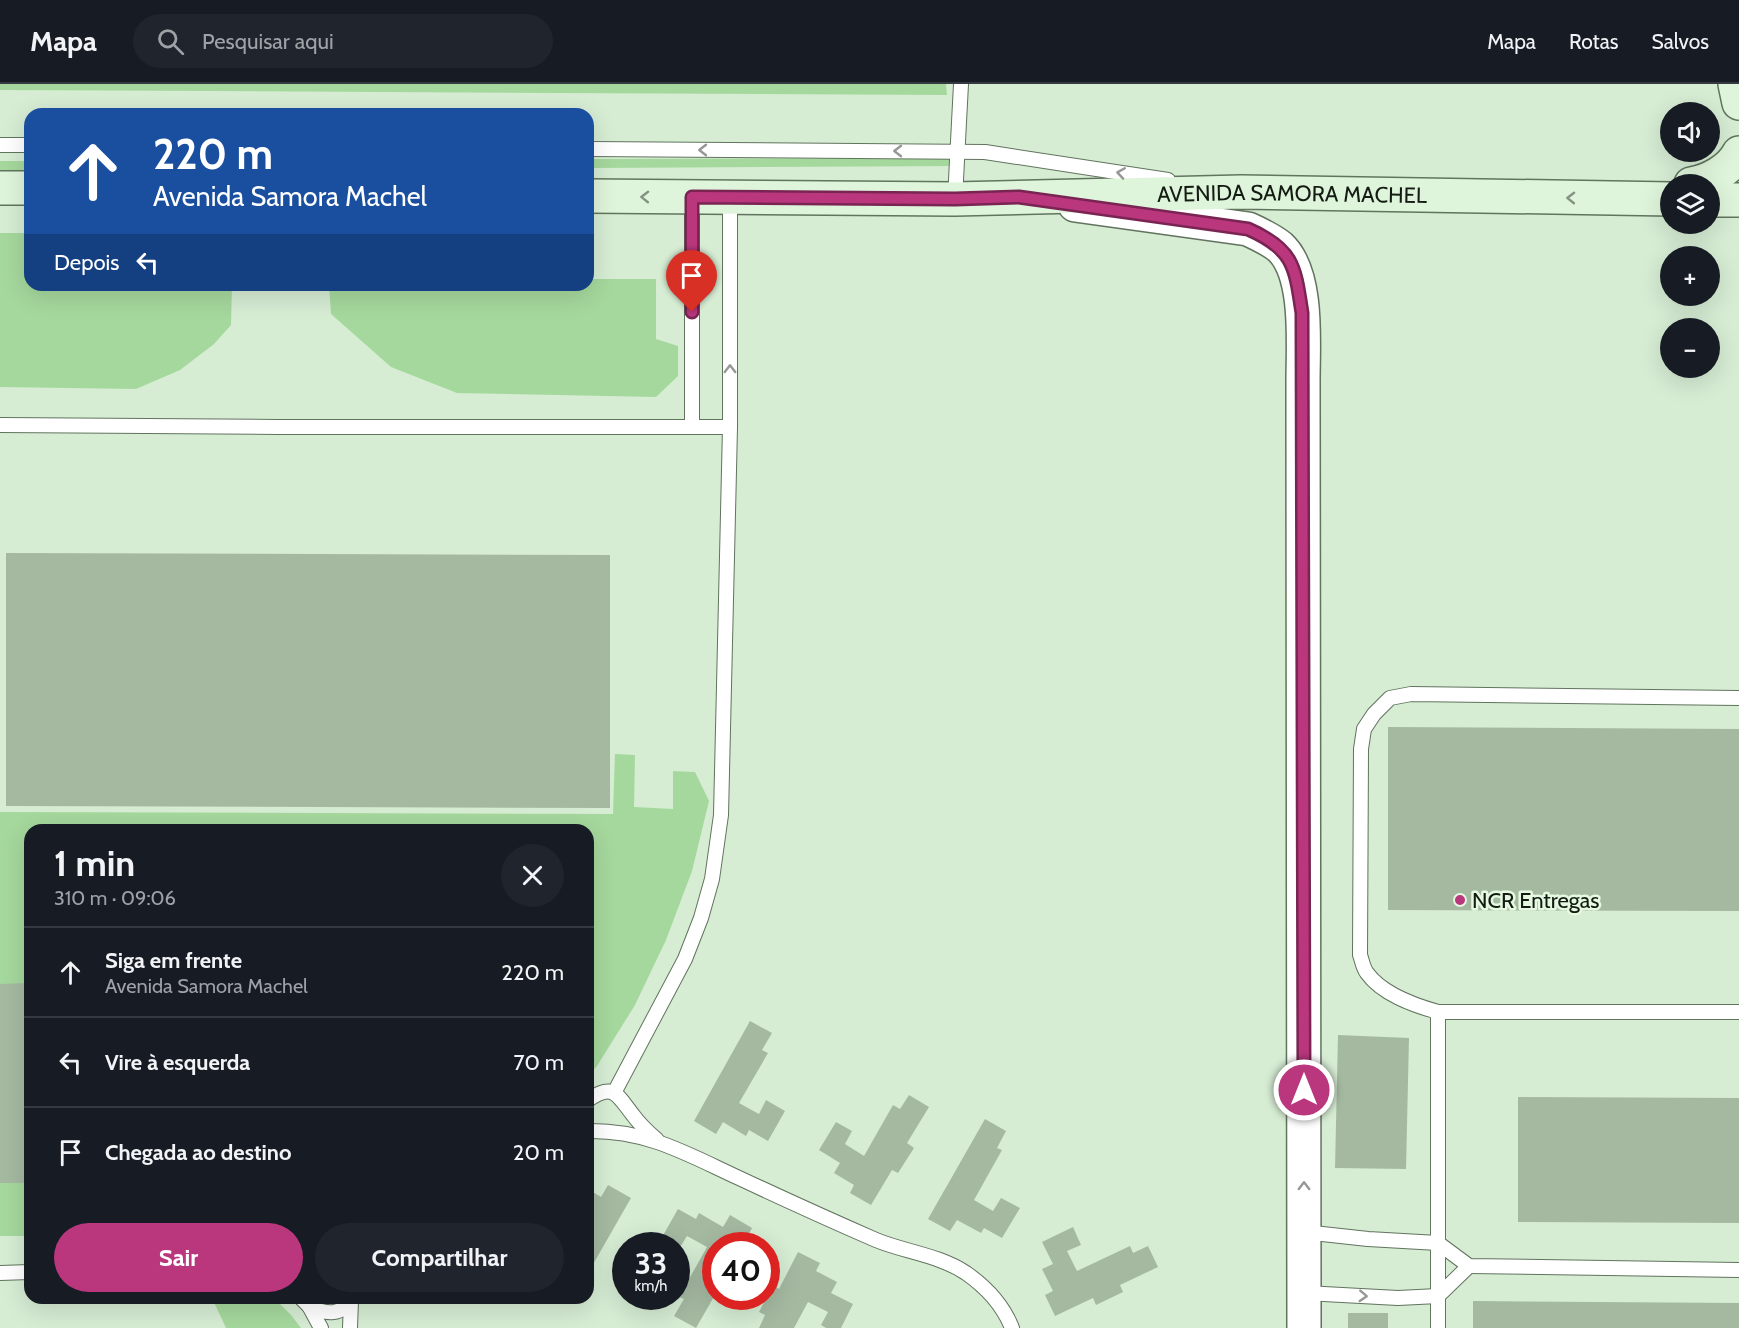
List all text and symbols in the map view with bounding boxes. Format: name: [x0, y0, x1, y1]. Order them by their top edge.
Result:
search box: [133, 14, 553, 68]
text: Mapa: [30, 24, 97, 58]
icon: search: [154, 25, 187, 58]
text: Pesquisar aqui: [202, 28, 334, 55]
text: Mapa: [1487, 29, 1536, 54]
text: Rotas: [1569, 29, 1618, 54]
text: Salvos: [1651, 29, 1709, 54]
map controls: [1660, 102, 1720, 378]
button: sound: [1660, 102, 1720, 162]
text: 220 m: [153, 128, 273, 180]
icon: ahead: [54, 132, 132, 210]
one-way arrow: [699, 144, 708, 156]
one-way arrow: [894, 145, 903, 157]
one-way arrow: [1116, 168, 1126, 180]
button: layers: [1660, 174, 1720, 234]
street label: AVENIDA SAMORA MACHEL: [1157, 179, 1427, 209]
text: Avenida Samora Machel: [153, 180, 427, 213]
one-way arrow: [640, 190, 649, 203]
one-way arrow: [1566, 191, 1575, 204]
icon: left: [131, 246, 164, 279]
button: +: [1660, 246, 1720, 306]
text: Depois: [54, 249, 119, 276]
pin: [666, 250, 717, 312]
icon: arrive: [675, 259, 708, 292]
button: −: [1660, 318, 1720, 378]
one-way arrow: [724, 364, 736, 373]
text: 1 min: [54, 841, 135, 885]
button: close: [501, 844, 564, 907]
text: 310 m · 09:06: [54, 886, 176, 910]
place label: NCR Entregas: [1472, 887, 1599, 914]
marker: NCR Entregas: [1453, 893, 1467, 907]
text: Siga em frente: [105, 947, 242, 974]
icon: ahead: [54, 956, 87, 989]
text: 220 m: [501, 959, 564, 986]
text: Avenida Samora Machel: [105, 974, 308, 998]
icon: left: [54, 1046, 87, 1079]
text: Vire à esquerda: [105, 1049, 250, 1076]
text: 70 m: [514, 1049, 564, 1076]
position arrow: [1272, 1058, 1336, 1122]
icon: arrive: [54, 1136, 87, 1169]
text: Chegada ao destino: [105, 1139, 291, 1166]
text: 20 m: [513, 1139, 564, 1166]
one-way arrow: [1298, 1181, 1310, 1190]
button: Sair: [54, 1223, 303, 1292]
button: Compartilhar: [315, 1223, 564, 1292]
speed limit sign: 40: [702, 1232, 780, 1310]
text: 33: [635, 1245, 667, 1282]
text: km/h: [635, 1277, 667, 1295]
one-way arrow: [1358, 1289, 1367, 1302]

